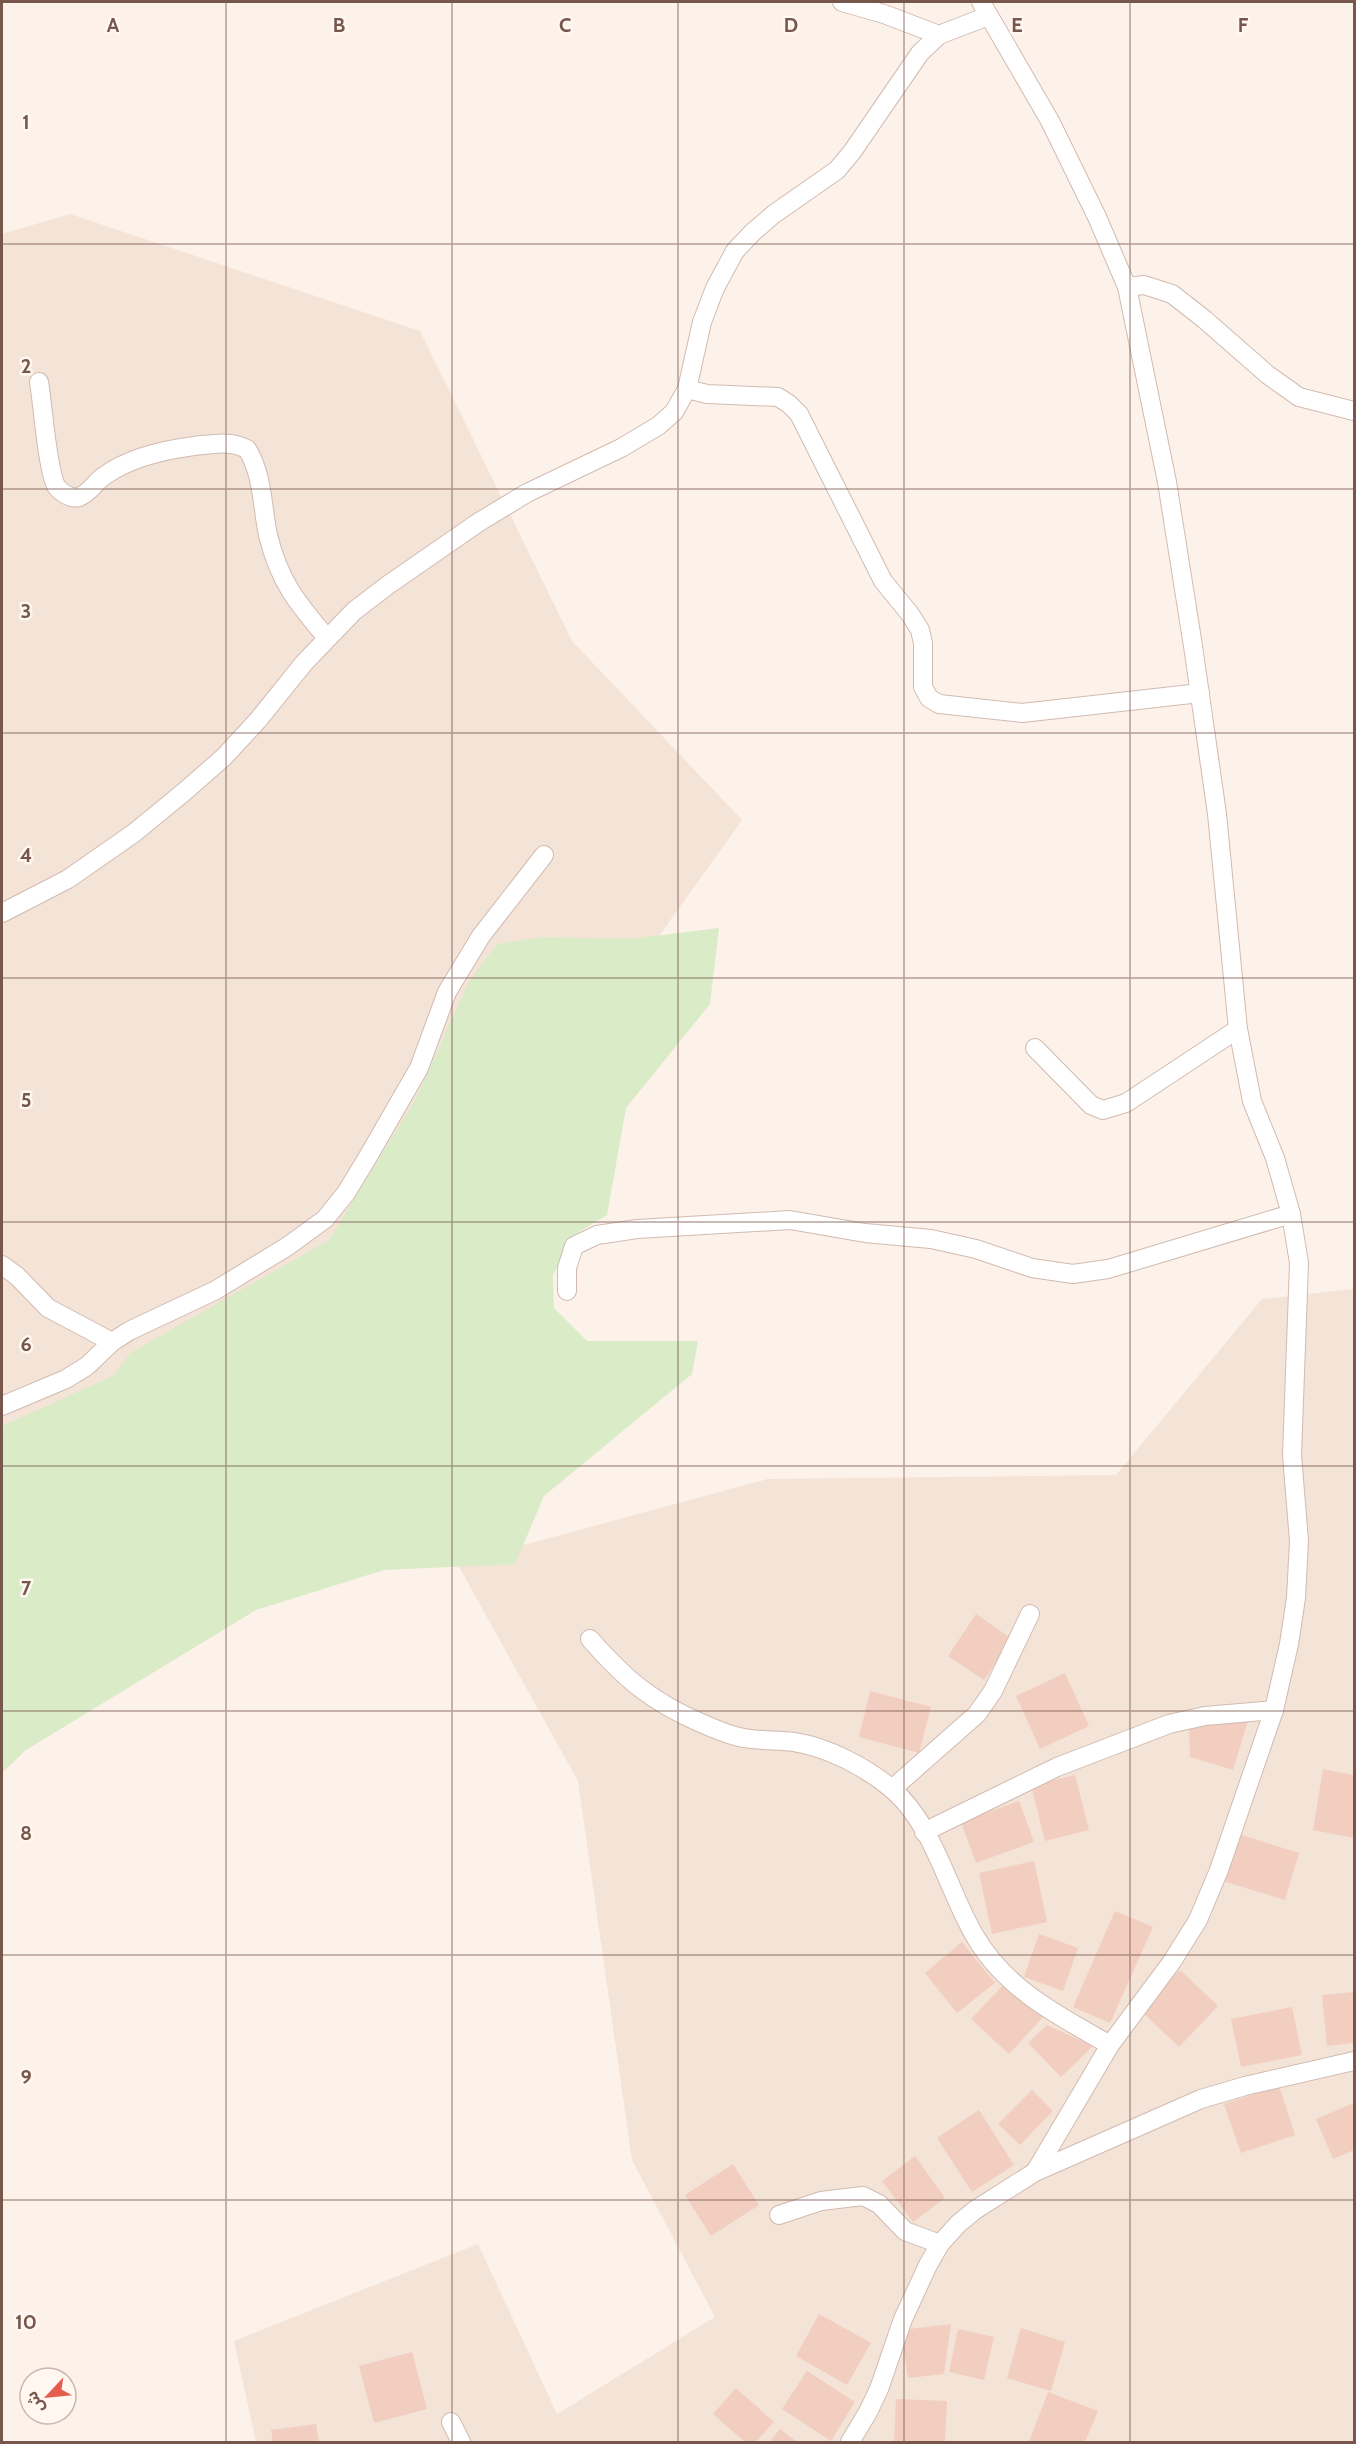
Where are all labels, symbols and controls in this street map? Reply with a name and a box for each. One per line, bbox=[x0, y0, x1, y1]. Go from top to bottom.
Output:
text: A bbox=[107, 13, 120, 37]
text: B bbox=[333, 13, 345, 37]
text: C bbox=[559, 13, 571, 37]
text: D bbox=[784, 13, 798, 37]
text: E bbox=[1011, 13, 1023, 37]
text: F bbox=[1238, 13, 1249, 37]
text: 1 bbox=[22, 110, 30, 134]
text: 2 bbox=[21, 354, 31, 378]
text: 3 bbox=[21, 599, 31, 623]
text: 4 bbox=[20, 843, 32, 867]
text: 5 bbox=[21, 1088, 31, 1112]
text: 6 bbox=[20, 1332, 32, 1356]
text: 7 bbox=[21, 1576, 32, 1600]
text: 8 bbox=[20, 1821, 32, 1845]
text: 9 bbox=[20, 2065, 32, 2089]
text: 10 bbox=[15, 2310, 37, 2334]
north arrow bbox=[18, 2366, 78, 2426]
text: ش bbox=[22, 2388, 48, 2416]

